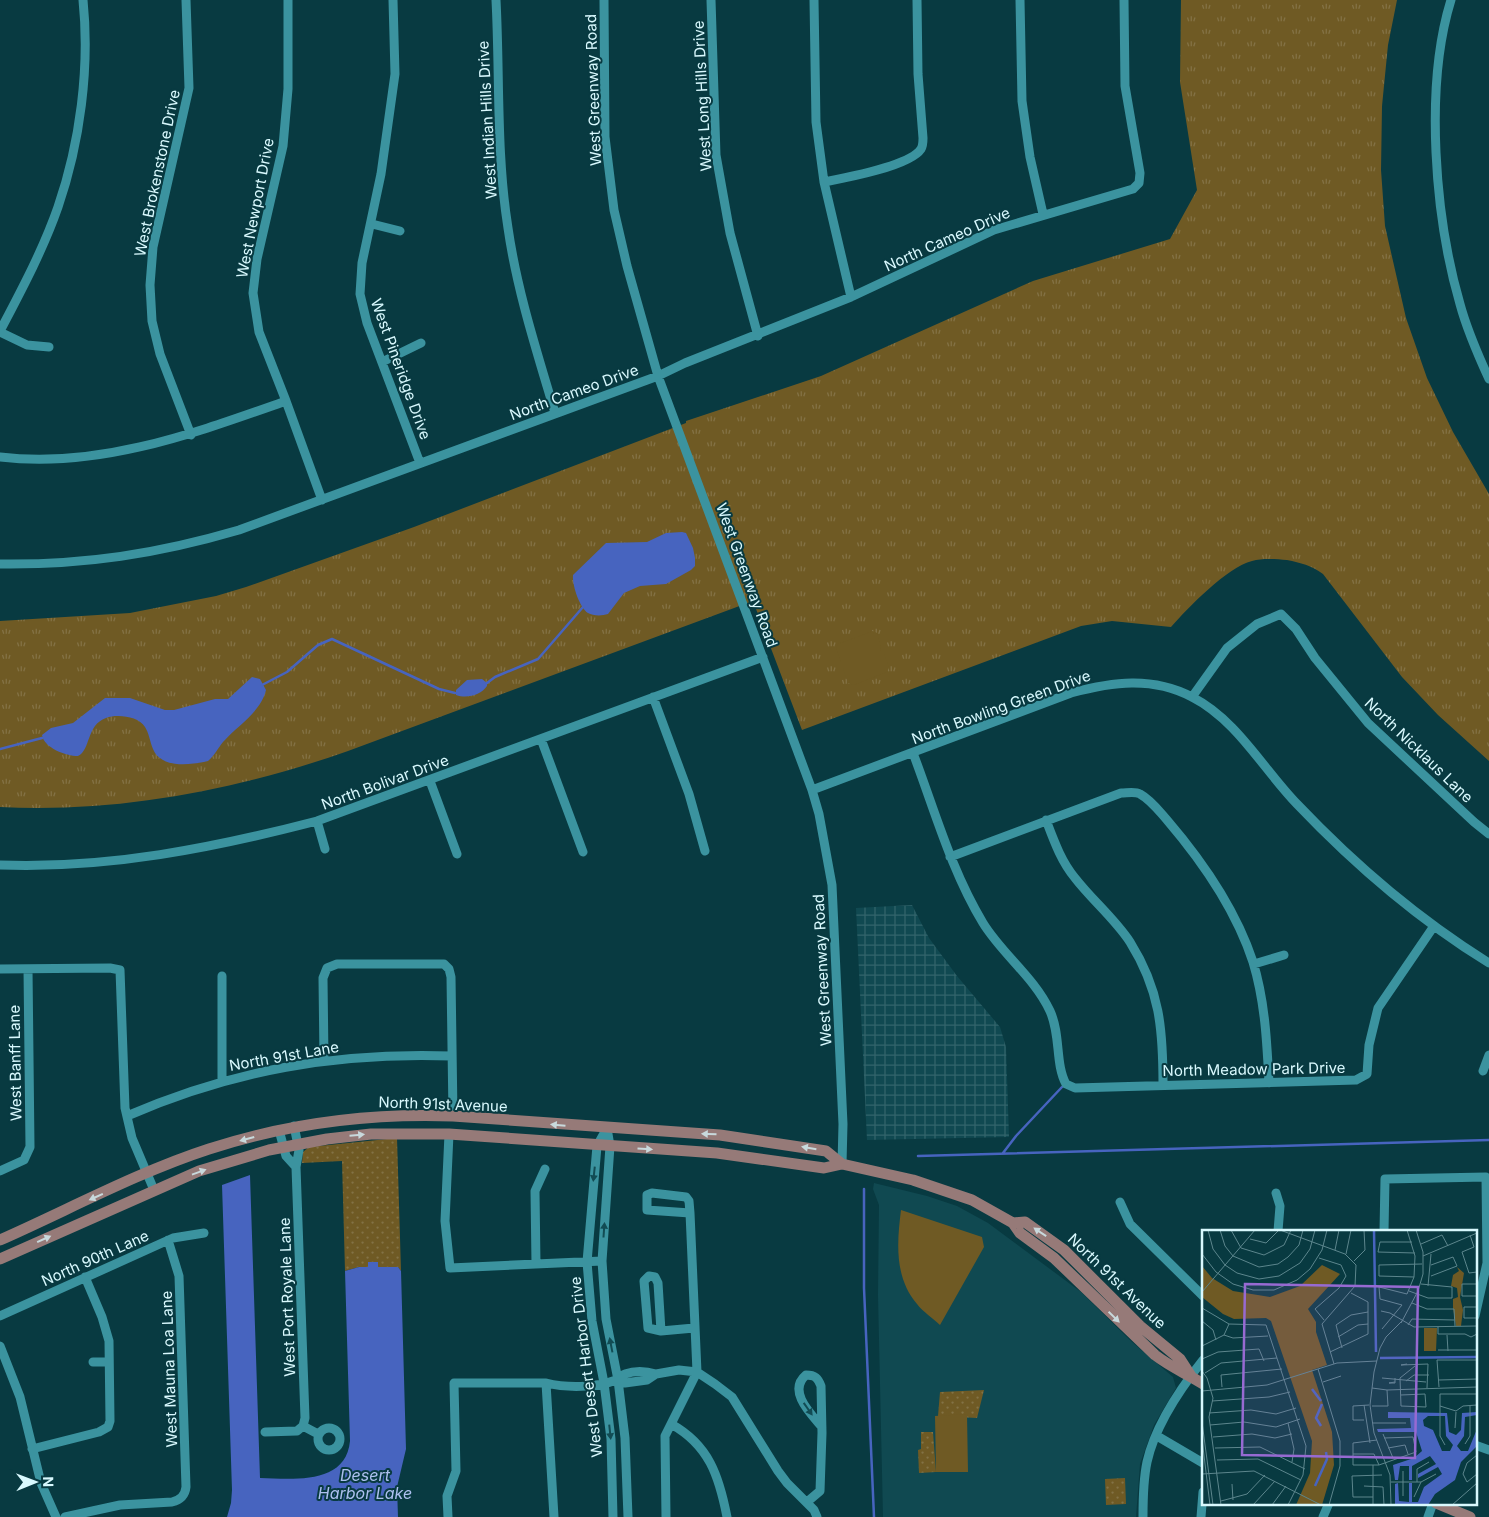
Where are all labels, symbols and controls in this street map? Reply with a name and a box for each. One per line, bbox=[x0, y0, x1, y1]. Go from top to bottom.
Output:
street label: West Greenway Road bbox=[581, 14, 605, 166]
street label: West Long Hills Drive bbox=[689, 20, 715, 172]
street label: West Indian Hills Drive bbox=[473, 40, 501, 200]
street label: West Brokenstone Drive bbox=[130, 88, 184, 258]
street label: West Newport Drive bbox=[232, 136, 278, 280]
street label: North Cameo Drive bbox=[881, 203, 1013, 275]
street label: West Pineridge Drive bbox=[367, 296, 435, 442]
street label: North Cameo Drive bbox=[507, 360, 641, 424]
street label: West Greenway Road bbox=[712, 500, 782, 650]
street label: North Bowling Green Drive bbox=[909, 666, 1093, 748]
street label: North Nicklaus Lane bbox=[1361, 693, 1477, 807]
street label: North Bolivar Drive bbox=[319, 750, 451, 814]
street label: West Greenway Road bbox=[809, 894, 835, 1046]
street label: West Banff Lane bbox=[4, 1005, 26, 1121]
street label: North 91st Lane bbox=[228, 1037, 340, 1075]
street label: North Meadow Park Drive bbox=[1162, 1058, 1346, 1080]
street label: North 91st Avenue bbox=[378, 1092, 508, 1116]
one-way arrow bbox=[550, 1120, 566, 1128]
one-way arrow bbox=[701, 1130, 717, 1138]
one-way arrow bbox=[349, 1131, 365, 1139]
one-way arrow bbox=[240, 1135, 255, 1143]
one-way arrow bbox=[800, 1144, 816, 1152]
one-way arrow bbox=[638, 1145, 654, 1153]
one-way arrow bbox=[192, 1167, 206, 1175]
one-way arrow bbox=[589, 1167, 597, 1183]
one-way arrow bbox=[89, 1193, 103, 1201]
street label: West Port Royale Lane bbox=[275, 1217, 299, 1377]
one-way arrow bbox=[600, 1221, 608, 1237]
street label: North 90th Lane bbox=[38, 1226, 152, 1290]
one-way arrow bbox=[1033, 1227, 1046, 1236]
street label: North 91st Avenue bbox=[1064, 1229, 1170, 1333]
inset map bbox=[1202, 1230, 1476, 1504]
one-way arrow bbox=[37, 1235, 51, 1243]
street label: West Desert Harbor Drive bbox=[565, 1276, 607, 1458]
street label: West Mauna Loa Lane bbox=[157, 1290, 181, 1448]
one-way arrow bbox=[1108, 1311, 1120, 1323]
one-way arrow bbox=[607, 1338, 615, 1353]
one-way arrow bbox=[803, 1402, 813, 1416]
one-way arrow bbox=[606, 1424, 614, 1440]
north arrow bbox=[10, 1457, 60, 1507]
water label: Desert Harbor Lake bbox=[318, 1465, 412, 1503]
text: N bbox=[40, 1476, 57, 1487]

